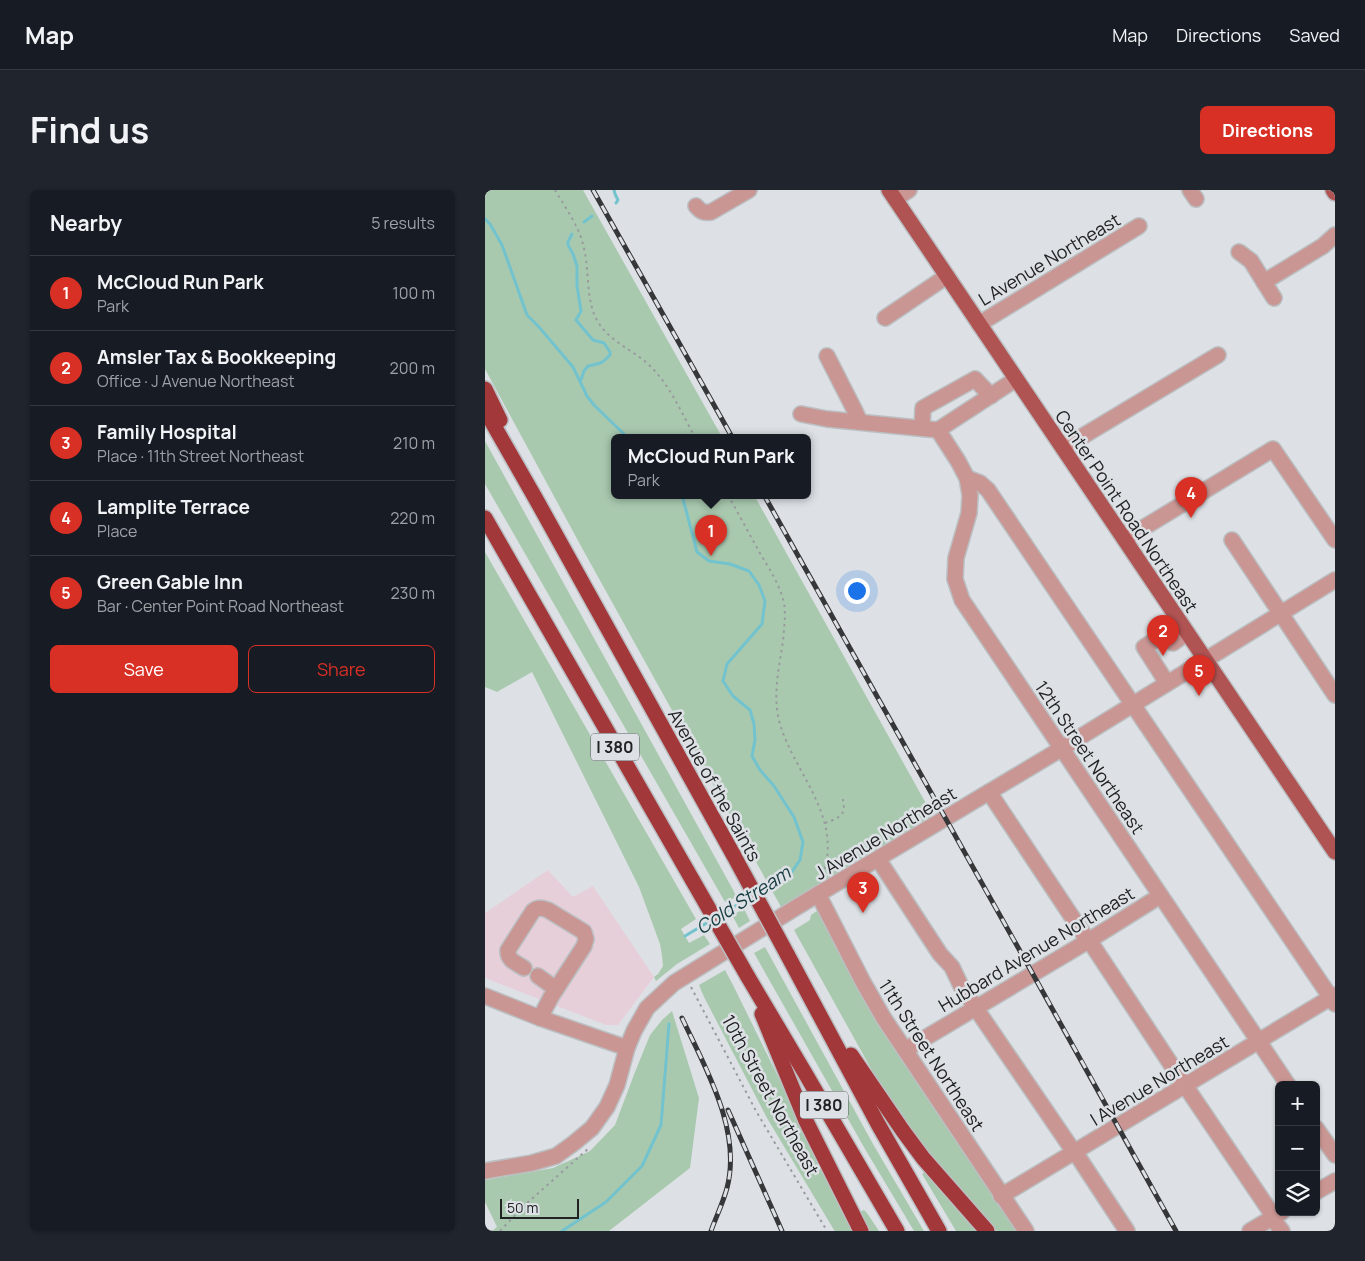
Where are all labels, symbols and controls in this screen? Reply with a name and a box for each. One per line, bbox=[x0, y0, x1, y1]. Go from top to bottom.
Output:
text: Map bbox=[25, 18, 74, 51]
text: Map bbox=[1112, 23, 1148, 47]
text: Directions bbox=[1176, 23, 1261, 47]
text: Saved bbox=[1289, 23, 1340, 47]
text: Find us bbox=[30, 106, 149, 154]
button: Directions bbox=[1200, 106, 1335, 154]
street label: L Avenue Northeast bbox=[974, 207, 1124, 311]
text: Nearby bbox=[50, 209, 122, 237]
text: 5 results bbox=[371, 212, 435, 234]
text: McCloud Run Park bbox=[97, 269, 263, 295]
text: 1 bbox=[62, 282, 70, 304]
text: 100 m bbox=[392, 282, 435, 304]
text: Park bbox=[97, 295, 129, 317]
text: Amsler Tax & Bookkeeping bbox=[97, 344, 336, 370]
text: 2 bbox=[61, 357, 71, 379]
text: 200 m bbox=[390, 357, 435, 379]
text: Office · J Avenue Northeast bbox=[97, 370, 295, 392]
street label: Center Point Road Northeast bbox=[1050, 405, 1204, 617]
text: Family Hospital bbox=[97, 419, 237, 445]
text: 3 bbox=[61, 432, 71, 454]
text: 210 m bbox=[393, 432, 435, 454]
popup bbox=[611, 434, 811, 499]
text: McCloud Run Park bbox=[628, 443, 794, 469]
text: Place · 11th Street Northeast bbox=[97, 445, 304, 467]
text: Park bbox=[628, 469, 660, 491]
pin: 4 bbox=[1175, 477, 1207, 518]
text: Lamplite Terrace bbox=[97, 494, 250, 520]
text: 4 bbox=[61, 507, 71, 529]
text: 220 m bbox=[390, 507, 435, 529]
pin: 1 bbox=[695, 515, 727, 556]
text: Place bbox=[97, 520, 137, 542]
text: Green Gable Inn bbox=[97, 569, 243, 595]
your location bbox=[844, 578, 870, 604]
text: 5 bbox=[61, 582, 71, 604]
text: 230 m bbox=[391, 582, 435, 604]
text: Bar · Center Point Road Northeast bbox=[97, 595, 344, 617]
pin: 2 bbox=[1147, 615, 1179, 656]
button: Save bbox=[50, 645, 238, 693]
button: Share bbox=[248, 645, 435, 693]
pin: 5 bbox=[1183, 655, 1215, 696]
street label: 12th Street Northeast bbox=[1030, 676, 1150, 838]
street label: Avenue of the Saints bbox=[663, 705, 767, 865]
road number: I 380 bbox=[591, 734, 639, 760]
street label: J Avenue Northeast bbox=[810, 781, 960, 885]
water label: Cold Stream bbox=[691, 859, 797, 940]
pin: 3 bbox=[847, 872, 879, 913]
street label: Hubbard Avenue Northeast bbox=[934, 881, 1138, 1017]
street label: 11th Street Northeast bbox=[874, 975, 990, 1135]
street label: 10th Street Northeast bbox=[717, 1010, 825, 1180]
street label: I Avenue Northeast bbox=[1085, 1029, 1233, 1131]
map controls bbox=[1275, 1081, 1320, 1216]
button: + bbox=[1275, 1081, 1320, 1126]
road number: I 380 bbox=[800, 1092, 848, 1118]
button: − bbox=[1275, 1126, 1320, 1171]
button: layers bbox=[1275, 1171, 1320, 1216]
scale bar bbox=[500, 1196, 579, 1219]
text: 50 m bbox=[507, 1198, 538, 1217]

